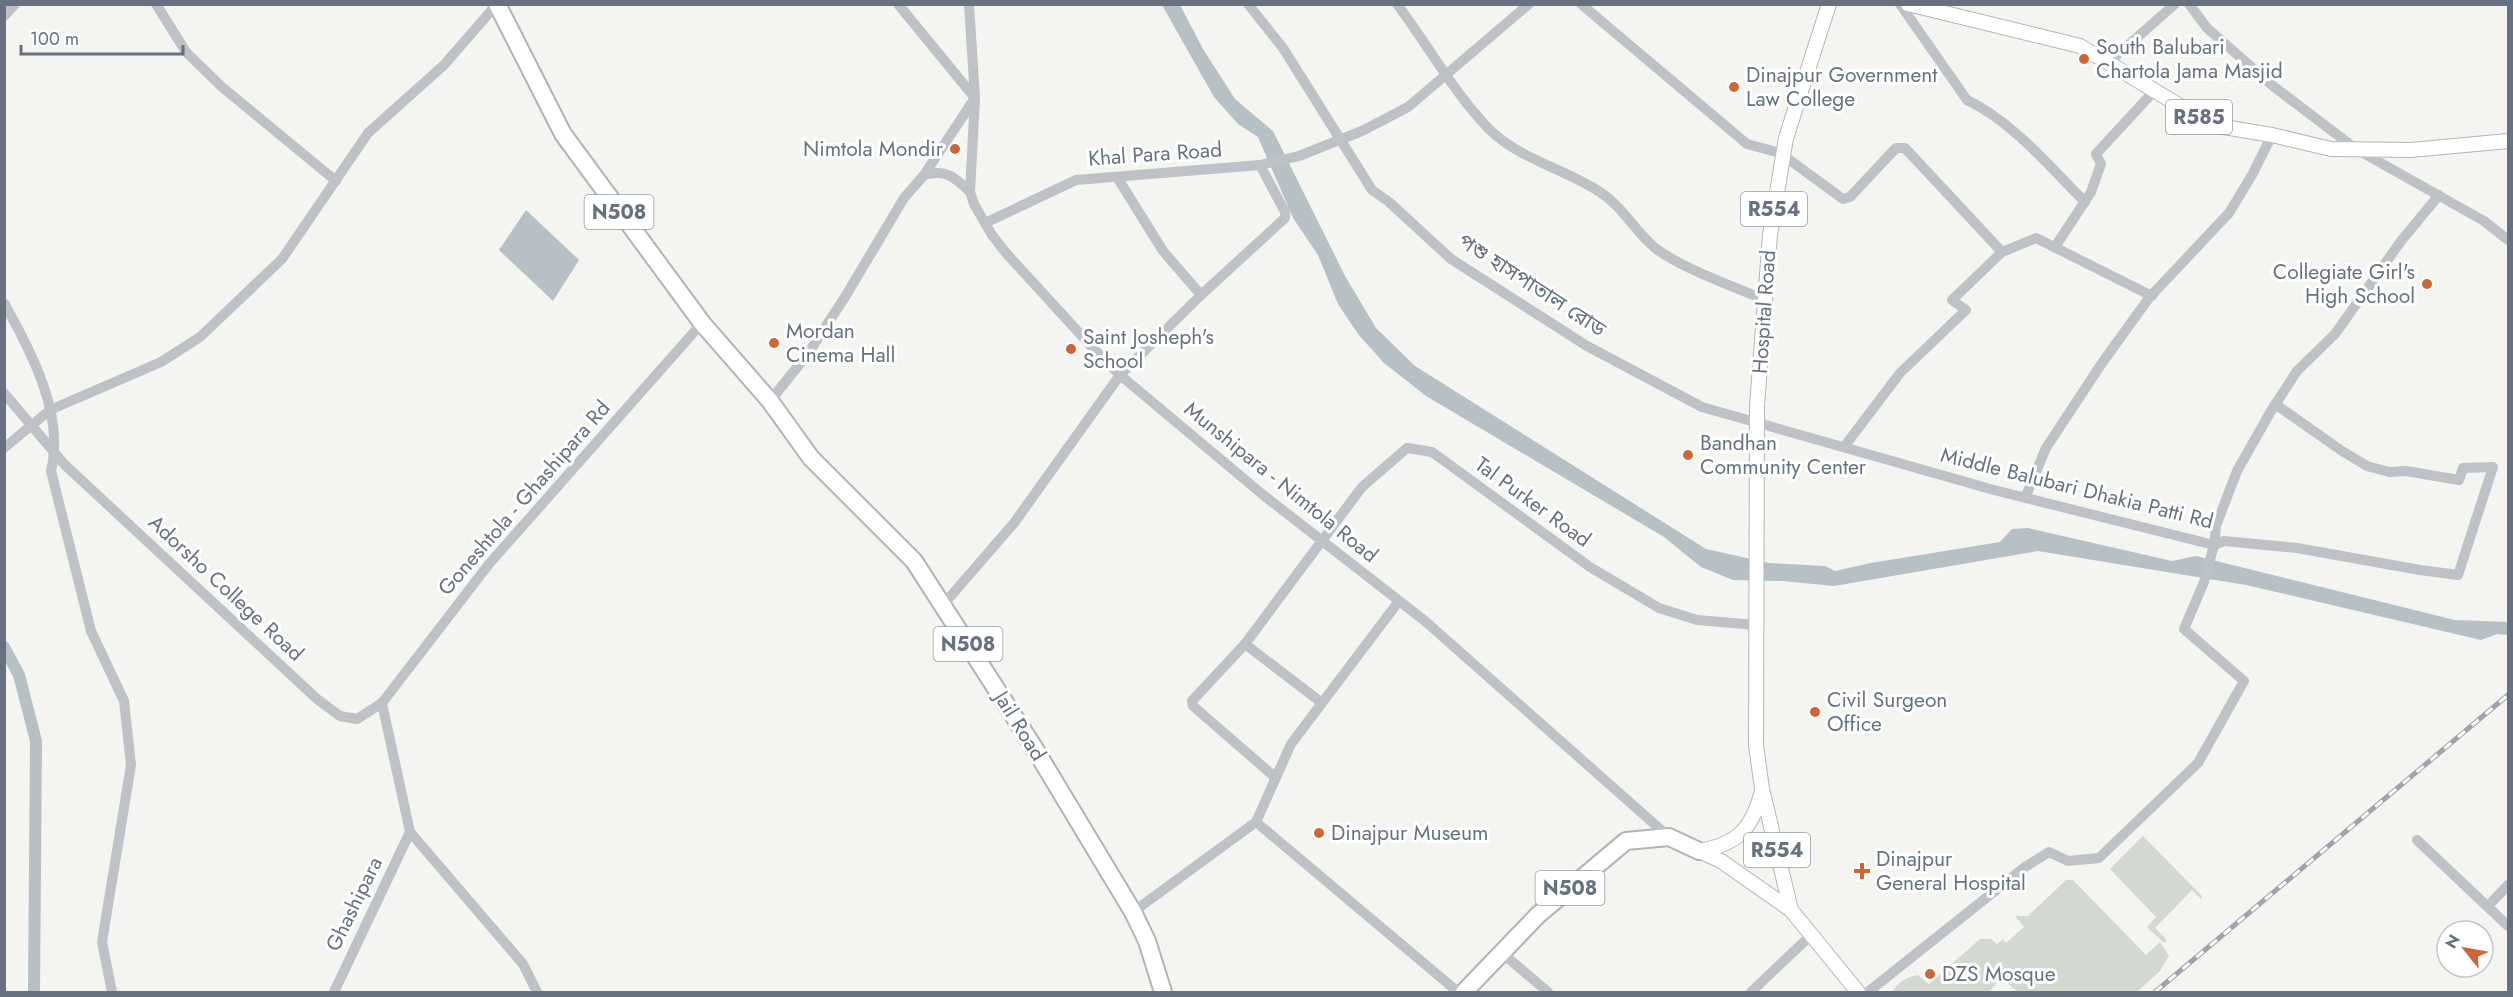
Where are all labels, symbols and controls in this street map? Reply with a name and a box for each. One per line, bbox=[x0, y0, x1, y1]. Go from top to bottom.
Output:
scale bar bbox=[21, 18, 183, 56]
text: 100 m bbox=[30, 26, 79, 52]
place label: South Balubari Chartola Jama Masjid bbox=[2096, 32, 2283, 86]
marker: South Balubari Chartola Jama Masjid bbox=[2077, 52, 2091, 66]
place label: Dinajpur Government Law College bbox=[1746, 60, 1937, 114]
marker: Dinajpur Government Law College bbox=[1727, 80, 1741, 94]
road number: R585 bbox=[2166, 100, 2232, 134]
place label: Nimtola Mondir bbox=[803, 134, 944, 164]
street label: Khal Para Road bbox=[1087, 134, 1223, 174]
marker: Nimtola Mondir bbox=[948, 142, 962, 156]
road number: R554 bbox=[1741, 192, 1807, 226]
road number: N508 bbox=[584, 195, 654, 229]
street label: পশু হাসপাতাল রোড bbox=[1452, 226, 1613, 345]
street label: Hospital Road bbox=[1745, 249, 1783, 375]
place label: Collegiate Girl's High School bbox=[2273, 257, 2415, 311]
marker: Collegiate Girl's High School bbox=[2420, 277, 2434, 291]
place label: Mordan Cinema Hall bbox=[786, 316, 895, 370]
place label: Saint Josheph's School bbox=[1083, 322, 1214, 376]
marker: Mordan Cinema Hall bbox=[767, 336, 781, 350]
marker: Saint Josheph's School bbox=[1064, 342, 1078, 356]
street label: Goneshtola - Ghashipara Rd bbox=[431, 394, 617, 602]
street label: Munshipara - Nimtola Road bbox=[1178, 394, 1384, 570]
place label: Bandhan Community Center bbox=[1700, 428, 1867, 482]
street label: Middle Balubari Dhakia Patti Rd bbox=[1937, 440, 2217, 536]
marker: Bandhan Community Center bbox=[1681, 448, 1695, 462]
street label: Tal Purker Road bbox=[1469, 450, 1597, 554]
street label: Adorsho College Road bbox=[142, 508, 310, 668]
road number: N508 bbox=[934, 627, 1002, 661]
street label: Jail Road bbox=[985, 683, 1053, 767]
place label: Civil Surgeon Office bbox=[1827, 685, 1947, 739]
marker: Civil Surgeon Office bbox=[1808, 705, 1822, 719]
place label: Dinajpur Museum bbox=[1331, 818, 1488, 848]
marker: Dinajpur Museum bbox=[1312, 826, 1326, 840]
road number: R554 bbox=[1744, 833, 1810, 867]
place label: Dinajpur General Hospital bbox=[1876, 844, 2026, 898]
street label: Ghashipara bbox=[318, 852, 390, 956]
marker: Dinajpur General Hospital bbox=[1853, 862, 1871, 880]
road number: N508 bbox=[1536, 871, 1604, 905]
north arrow bbox=[2435, 919, 2495, 979]
text: N bbox=[2439, 930, 2466, 953]
place label: DZS Mosque bbox=[1942, 959, 2056, 989]
marker: DZS Mosque bbox=[1923, 967, 1937, 981]

